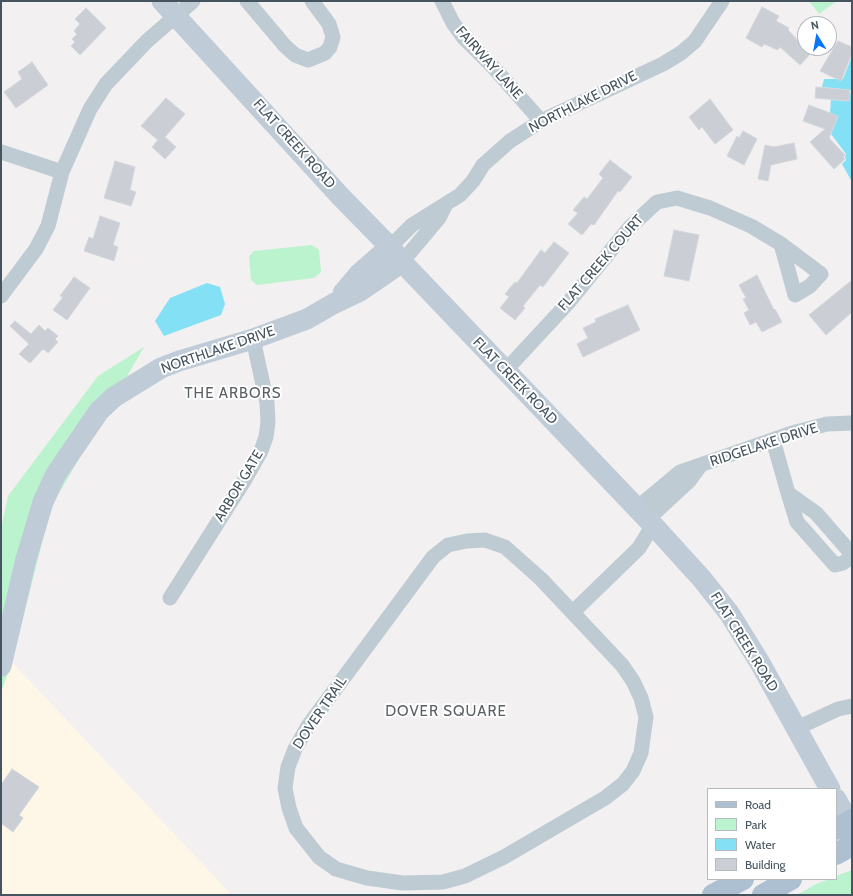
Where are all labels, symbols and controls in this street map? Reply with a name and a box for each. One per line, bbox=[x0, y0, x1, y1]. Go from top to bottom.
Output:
north arrow bbox=[797, 16, 837, 56]
text: N bbox=[810, 18, 820, 33]
street label: FAIRWAY LANE bbox=[452, 23, 526, 103]
street label: NORTHLAKE DRIVE bbox=[526, 67, 640, 137]
street label: FLAT CREEK ROAD bbox=[250, 96, 338, 192]
street label: FLAT CREEK COURT bbox=[555, 212, 647, 314]
street label: NORTHLAKE DRIVE bbox=[159, 323, 277, 377]
street label: FLAT CREEK ROAD bbox=[469, 334, 561, 428]
district label: THE ARBORS bbox=[185, 385, 281, 403]
street label: RIDGELAKE DRIVE bbox=[708, 420, 820, 470]
street label: ARBOR GATE bbox=[211, 447, 267, 525]
street label: FLAT CREEK ROAD bbox=[707, 589, 781, 695]
street label: DOVER TRAIL bbox=[290, 674, 350, 752]
district label: DOVER SQUARE bbox=[385, 703, 507, 721]
legend bbox=[707, 788, 837, 880]
text: Road bbox=[745, 797, 771, 812]
text: Park bbox=[745, 817, 767, 832]
text: Water bbox=[745, 837, 775, 852]
text: Building bbox=[745, 857, 786, 872]

